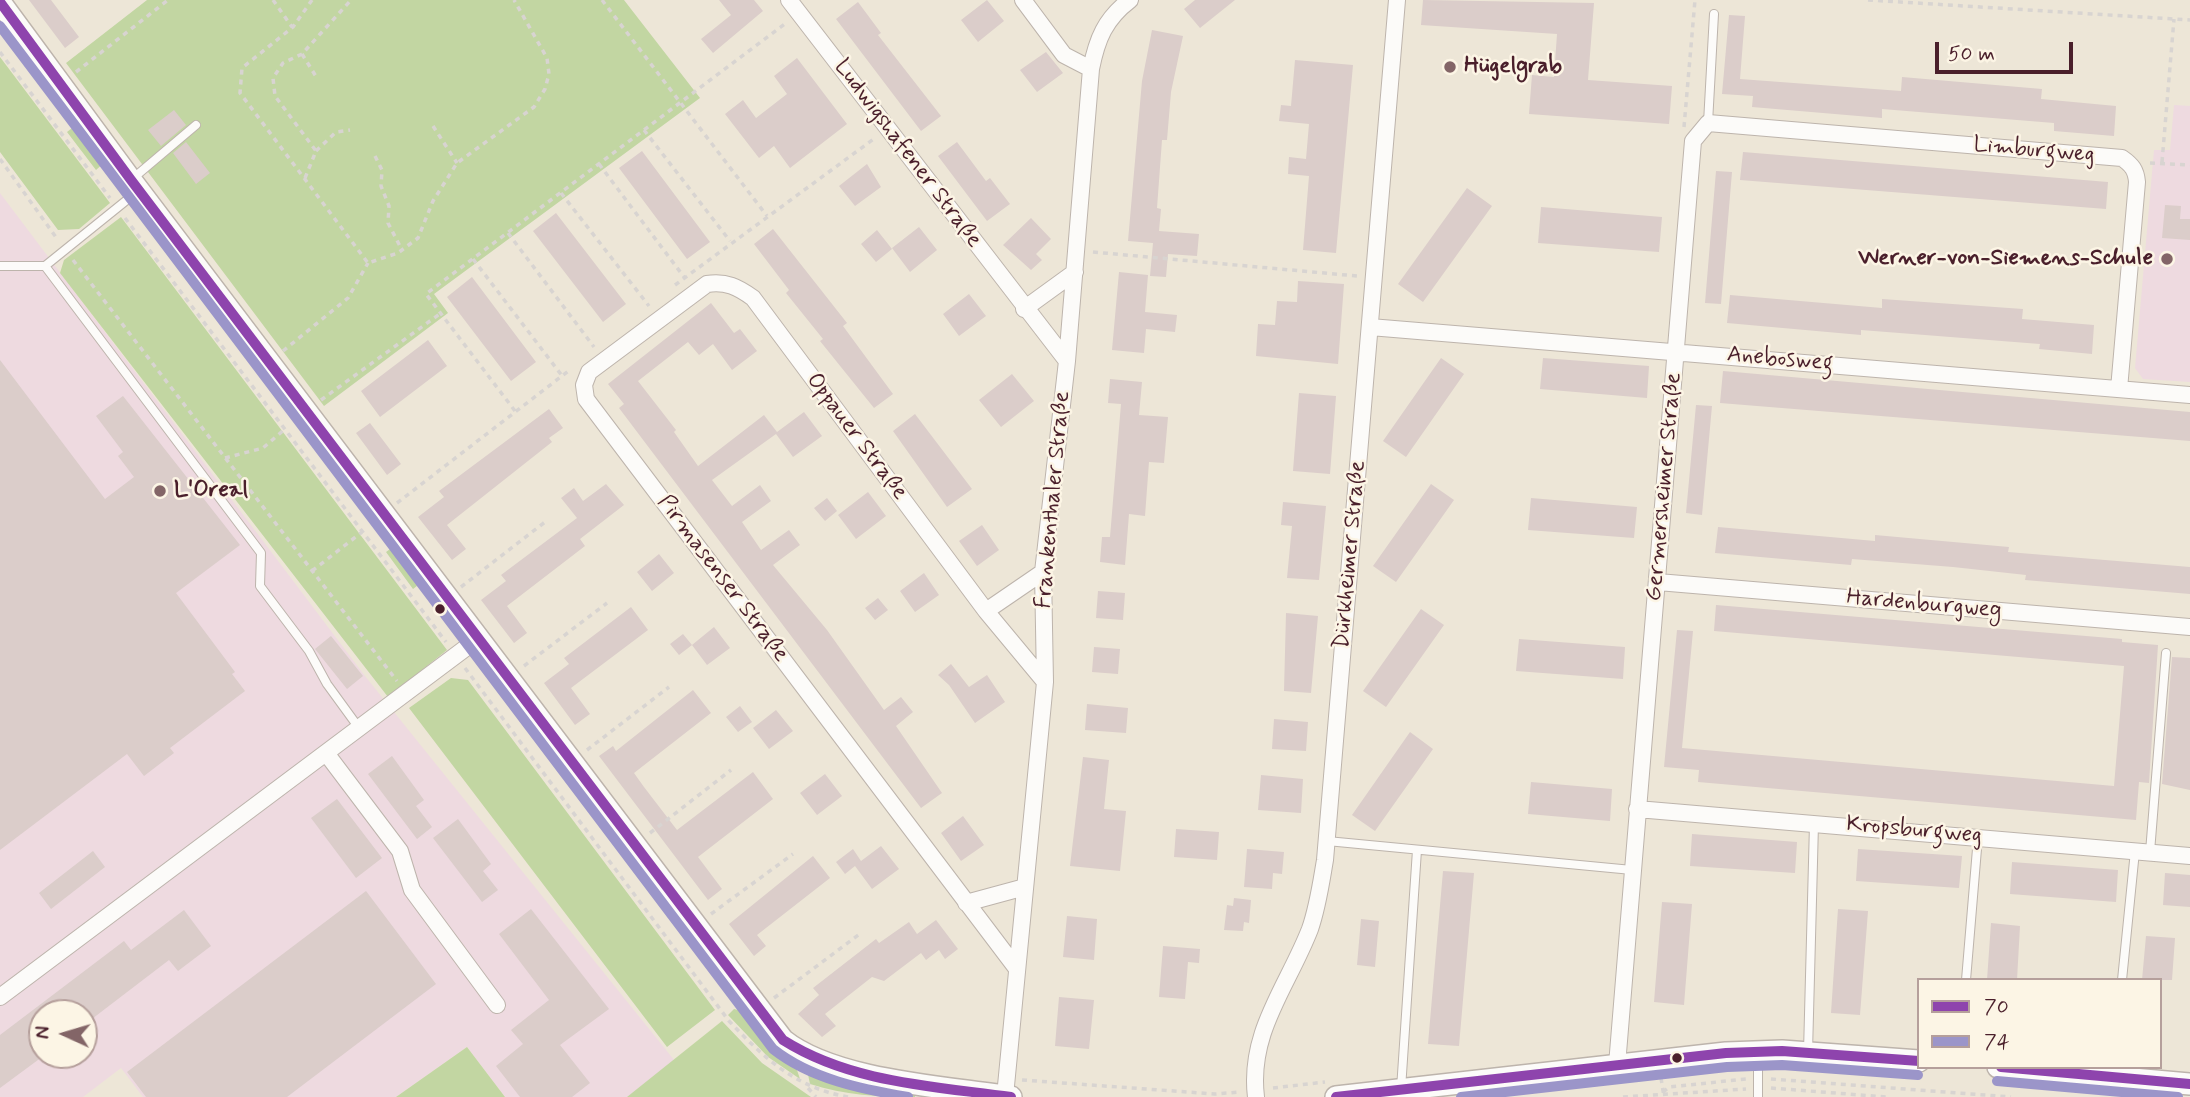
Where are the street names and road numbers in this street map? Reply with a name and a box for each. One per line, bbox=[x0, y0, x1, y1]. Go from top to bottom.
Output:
street label: Ludwigshafener Straße bbox=[827, 54, 987, 254]
street label: Limburgweg bbox=[1972, 132, 2096, 170]
street label: Anebosweg bbox=[1726, 342, 1834, 378]
street label: Oppauer Straße bbox=[799, 368, 913, 506]
street label: Germersheimer Straße bbox=[1641, 372, 1689, 602]
street label: Frankenthaler Straße bbox=[1031, 390, 1077, 610]
street label: Dürkheimer Straße bbox=[1329, 460, 1373, 650]
street label: Pirmasenser Straße bbox=[650, 490, 794, 668]
street label: Hardenburgweg bbox=[1845, 584, 2003, 626]
street label: Kropsburgweg bbox=[1845, 811, 1983, 851]

